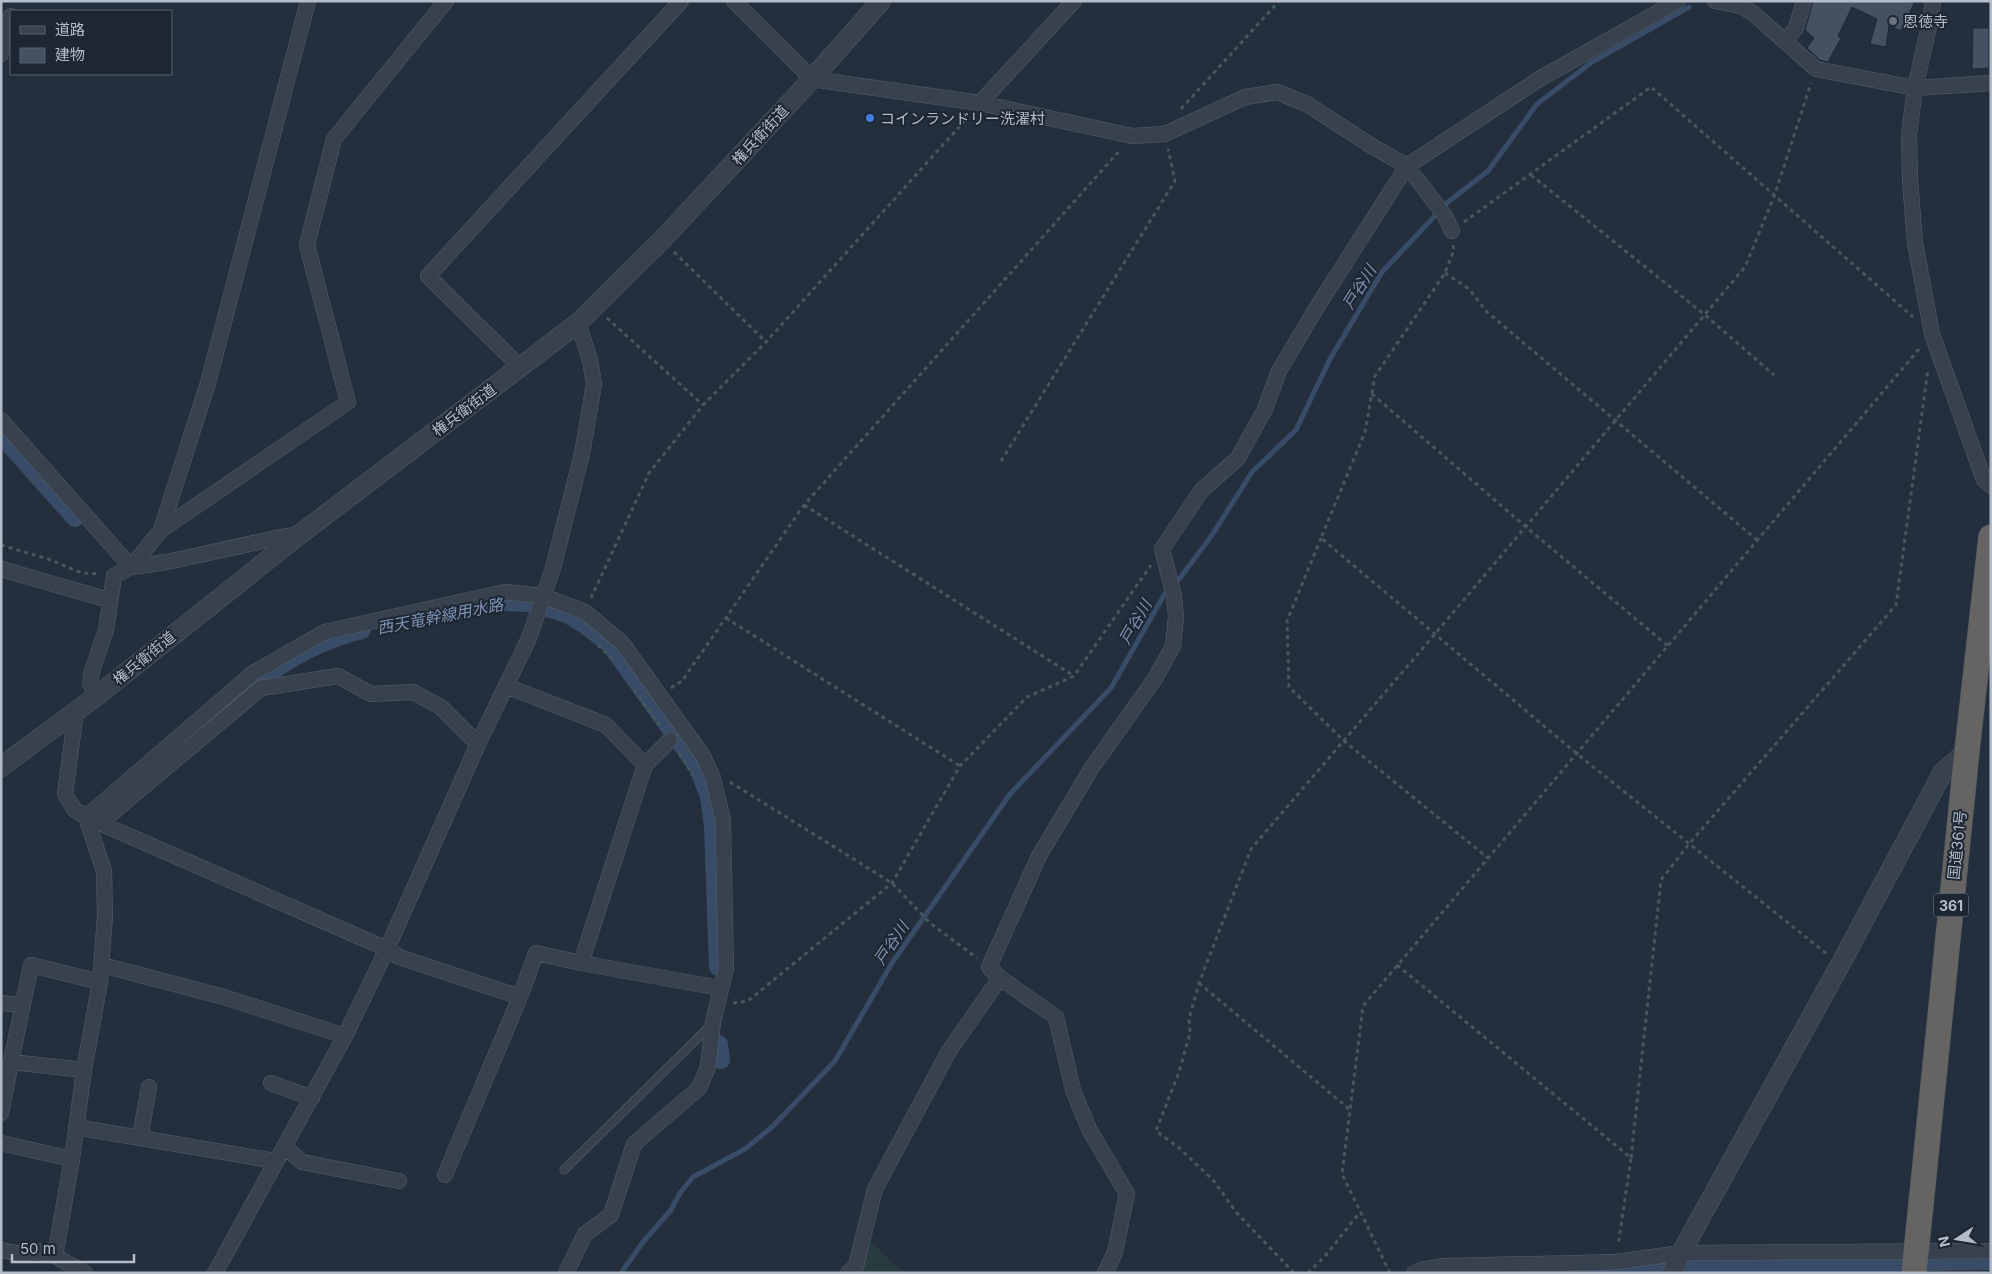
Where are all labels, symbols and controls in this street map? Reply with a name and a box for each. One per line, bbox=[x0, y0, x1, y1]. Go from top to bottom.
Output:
legend bbox=[10, 10, 172, 75]
place label: 恩徳寺 bbox=[1903, 12, 1948, 31]
marker: 恩徳寺 bbox=[1887, 15, 1899, 27]
text: 道路 bbox=[55, 20, 85, 39]
text: 建物 bbox=[55, 45, 85, 64]
street label: 権兵衛街道 bbox=[727, 101, 793, 169]
place label: コインランドリー洗濯村 bbox=[880, 109, 1045, 128]
marker: コインランドリー洗濯村 bbox=[864, 112, 876, 124]
water label: 戸谷川 bbox=[1338, 260, 1381, 313]
street label: 権兵衛街道 bbox=[428, 380, 500, 440]
water label: 西天竜幹線用水路 bbox=[375, 594, 507, 638]
water label: 戸谷川 bbox=[1114, 594, 1157, 648]
street label: 権兵衛街道 bbox=[109, 627, 179, 689]
street label: 国道361号 bbox=[1944, 809, 1970, 881]
road number: 361 bbox=[1934, 894, 1968, 916]
water label: 戸谷川 bbox=[869, 916, 914, 968]
north arrow bbox=[1932, 1214, 1982, 1264]
scale bar bbox=[12, 1232, 135, 1264]
text: N bbox=[1934, 1235, 1953, 1249]
text: 50 m bbox=[20, 1239, 56, 1258]

